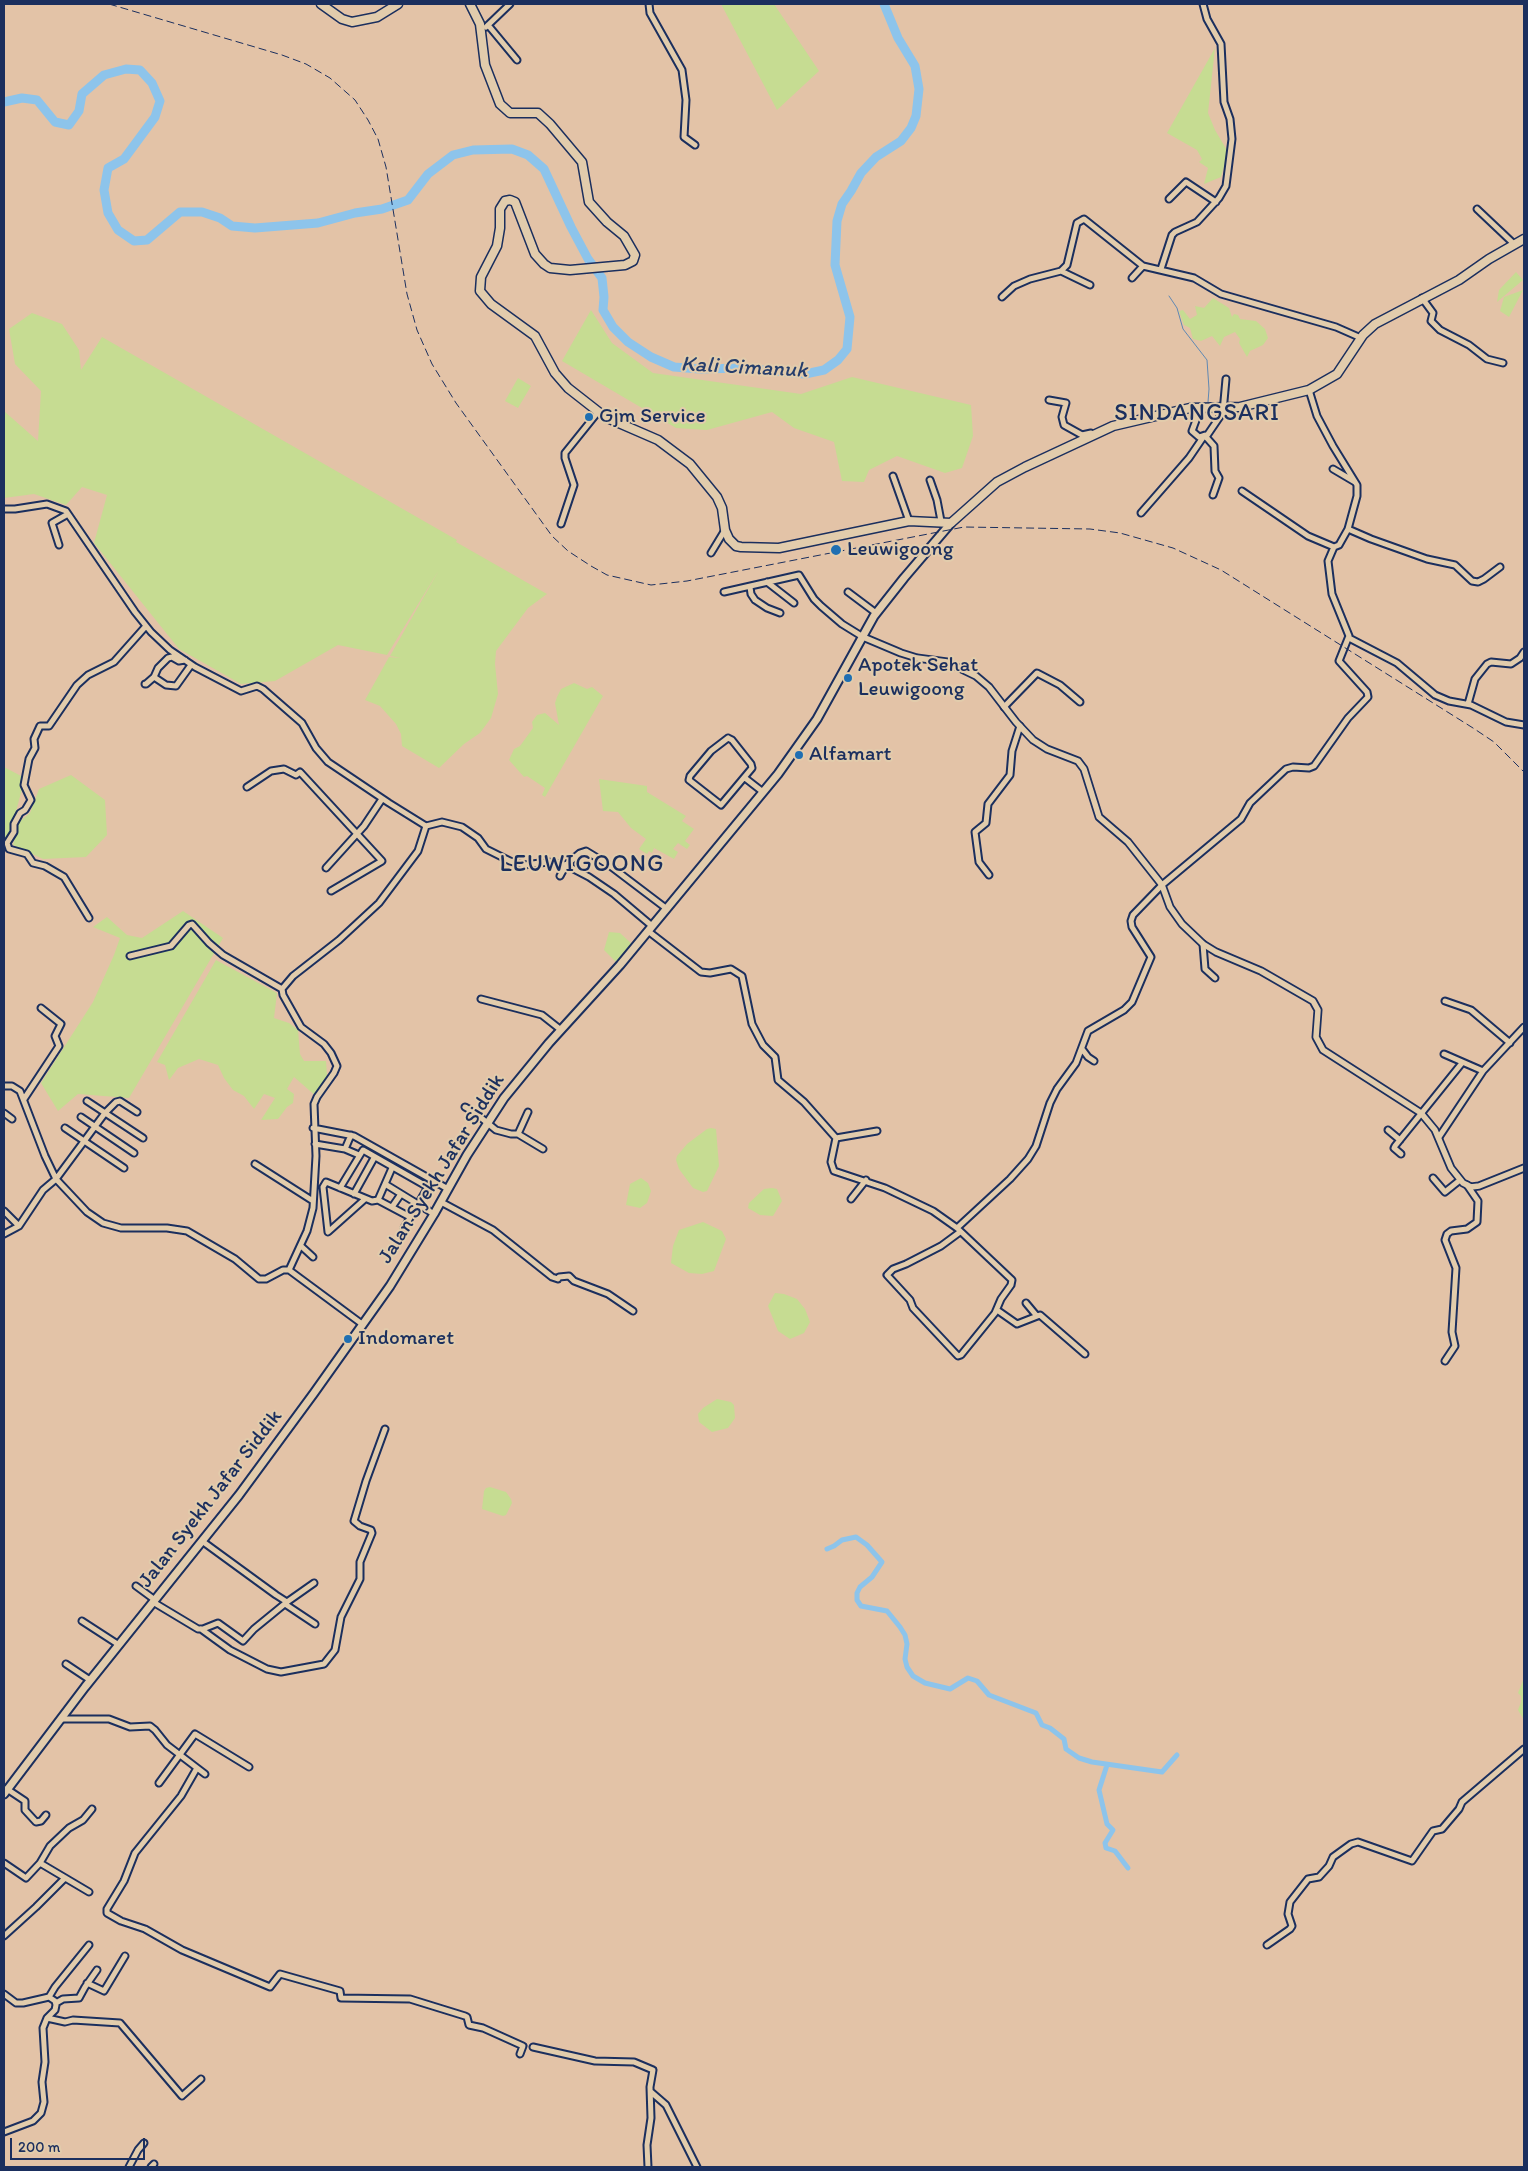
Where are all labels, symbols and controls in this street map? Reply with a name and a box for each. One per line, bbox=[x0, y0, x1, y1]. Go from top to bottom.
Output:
water label: Kali Cimanuk bbox=[680, 352, 808, 384]
district label: SINDANGSARI bbox=[1113, 400, 1281, 428]
place label: Gjm Service bbox=[599, 404, 706, 430]
marker: Gjm Service bbox=[583, 411, 595, 423]
place label: Leuwigoong bbox=[847, 537, 953, 563]
marker: Leuwigoong bbox=[829, 543, 843, 557]
place label: Apotek Sehat Leuwigoong bbox=[858, 653, 978, 703]
marker: Apotek Sehat Leuwigoong bbox=[842, 672, 854, 684]
place label: Alfamart bbox=[809, 742, 891, 768]
marker: Alfamart bbox=[793, 749, 805, 761]
district label: LEUWIGOONG bbox=[498, 851, 666, 879]
street label: Jalan Syekh Jafar Siddik bbox=[373, 1070, 511, 1268]
place label: Indomaret bbox=[358, 1326, 454, 1352]
marker: Indomaret bbox=[342, 1333, 354, 1345]
street label: Jalan Syekh Jafar Siddik bbox=[134, 1405, 288, 1593]
scale bar bbox=[12, 2128, 148, 2160]
text: 200 m bbox=[18, 2138, 60, 2156]

